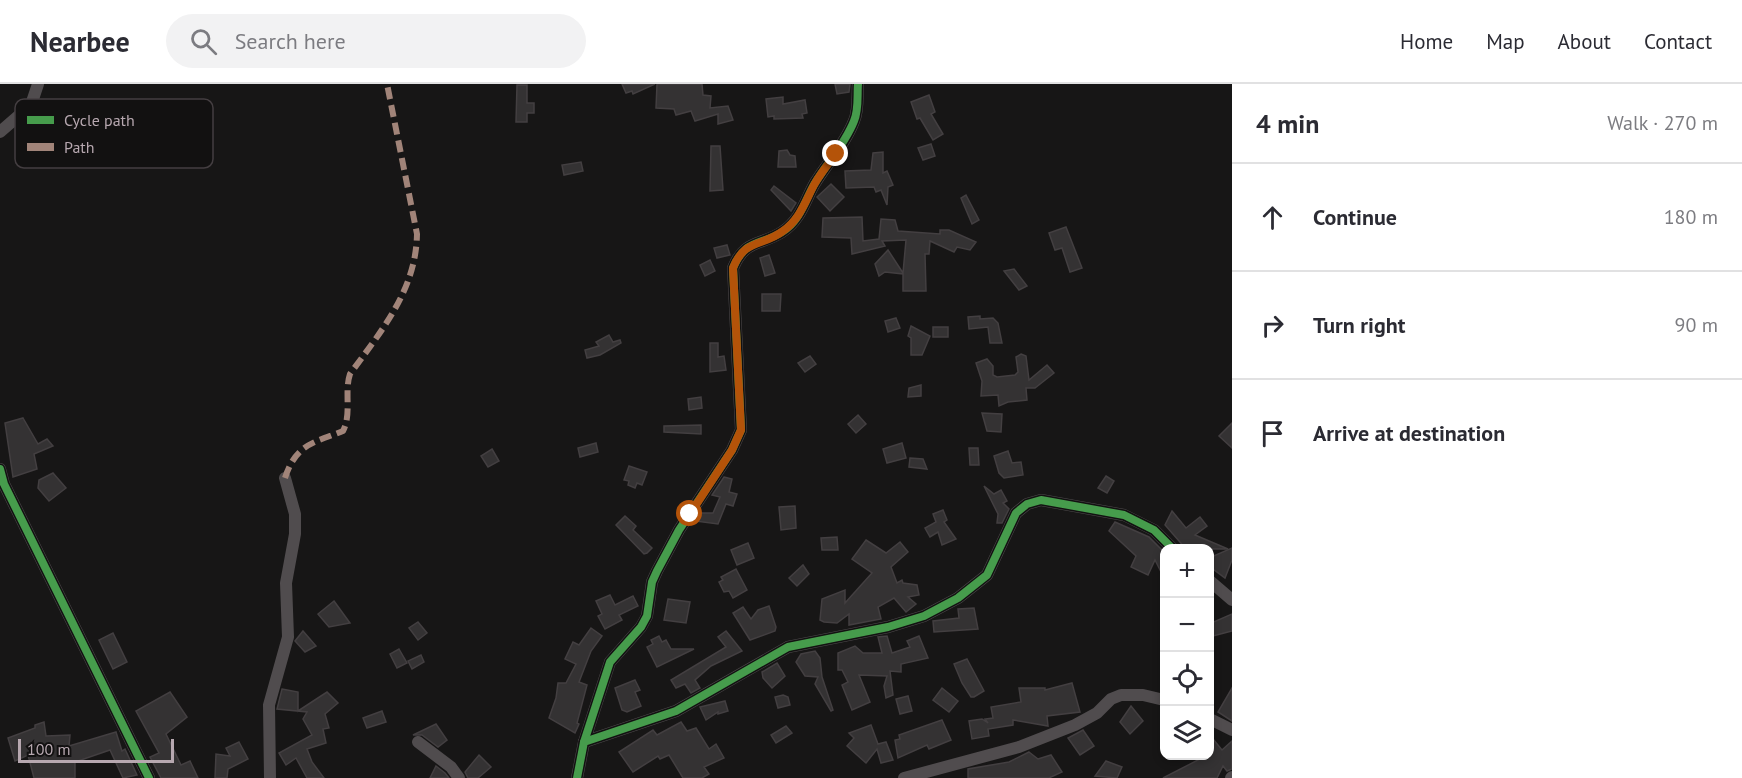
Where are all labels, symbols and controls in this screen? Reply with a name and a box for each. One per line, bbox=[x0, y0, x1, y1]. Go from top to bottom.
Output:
search box bbox=[166, 14, 586, 68]
text: Nearbee bbox=[30, 23, 130, 60]
icon: search bbox=[187, 25, 220, 58]
text: Search here bbox=[235, 27, 346, 55]
text: Home bbox=[1400, 28, 1453, 55]
text: Map bbox=[1486, 28, 1525, 55]
text: About bbox=[1558, 28, 1611, 55]
text: Contact bbox=[1644, 28, 1712, 55]
legend bbox=[15, 99, 213, 168]
text: 4 min bbox=[1256, 107, 1319, 140]
text: Cycle path bbox=[64, 110, 135, 130]
text: Walk · 270 m bbox=[1607, 110, 1718, 136]
text: Path bbox=[64, 137, 95, 157]
route end bbox=[822, 140, 848, 166]
icon: ahead bbox=[1256, 201, 1289, 234]
text: Continue bbox=[1313, 203, 1397, 231]
text: 180 m bbox=[1664, 204, 1718, 230]
icon: right bbox=[1256, 309, 1289, 342]
text: Turn right bbox=[1313, 311, 1405, 339]
text: 90 m bbox=[1675, 312, 1718, 338]
icon: arrive bbox=[1256, 417, 1289, 450]
text: Arrive at destination bbox=[1313, 419, 1505, 447]
route start bbox=[676, 500, 702, 526]
map controls bbox=[1160, 544, 1214, 760]
button: + bbox=[1160, 544, 1214, 598]
button: − bbox=[1160, 598, 1214, 652]
button: locate bbox=[1160, 652, 1214, 706]
button: layers bbox=[1160, 706, 1214, 760]
scale bar bbox=[18, 736, 174, 764]
text: 100 m bbox=[27, 739, 70, 759]

